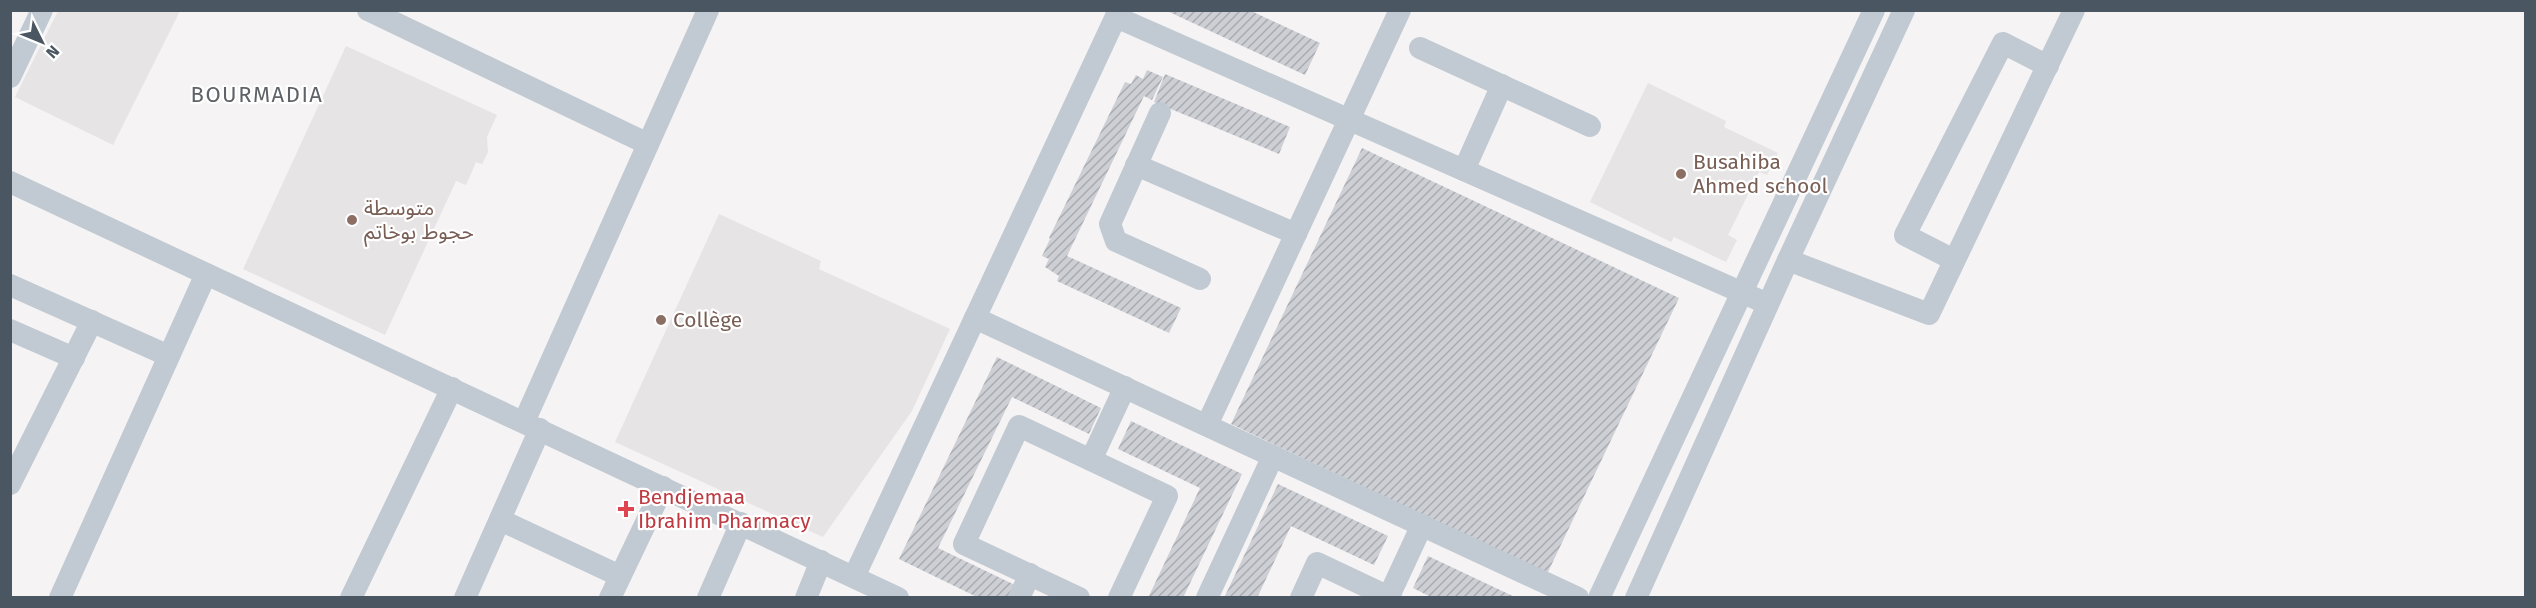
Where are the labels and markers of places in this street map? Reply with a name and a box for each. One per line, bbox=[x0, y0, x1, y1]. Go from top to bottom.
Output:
place label: Busahiba Ahmed school bbox=[1693, 149, 1828, 199]
marker: Busahiba Ahmed school bbox=[1674, 167, 1688, 181]
place label: متوسطة حجوط بوخاتم bbox=[364, 195, 474, 247]
marker: متوسطة حجوط بوخاتم bbox=[345, 213, 359, 227]
place label: Collège bbox=[673, 307, 742, 333]
marker: Collège bbox=[654, 313, 668, 327]
place label: Bendjemaa Ibrahim Pharmacy bbox=[638, 484, 811, 534]
marker: Bendjemaa Ibrahim Pharmacy bbox=[619, 502, 633, 516]

